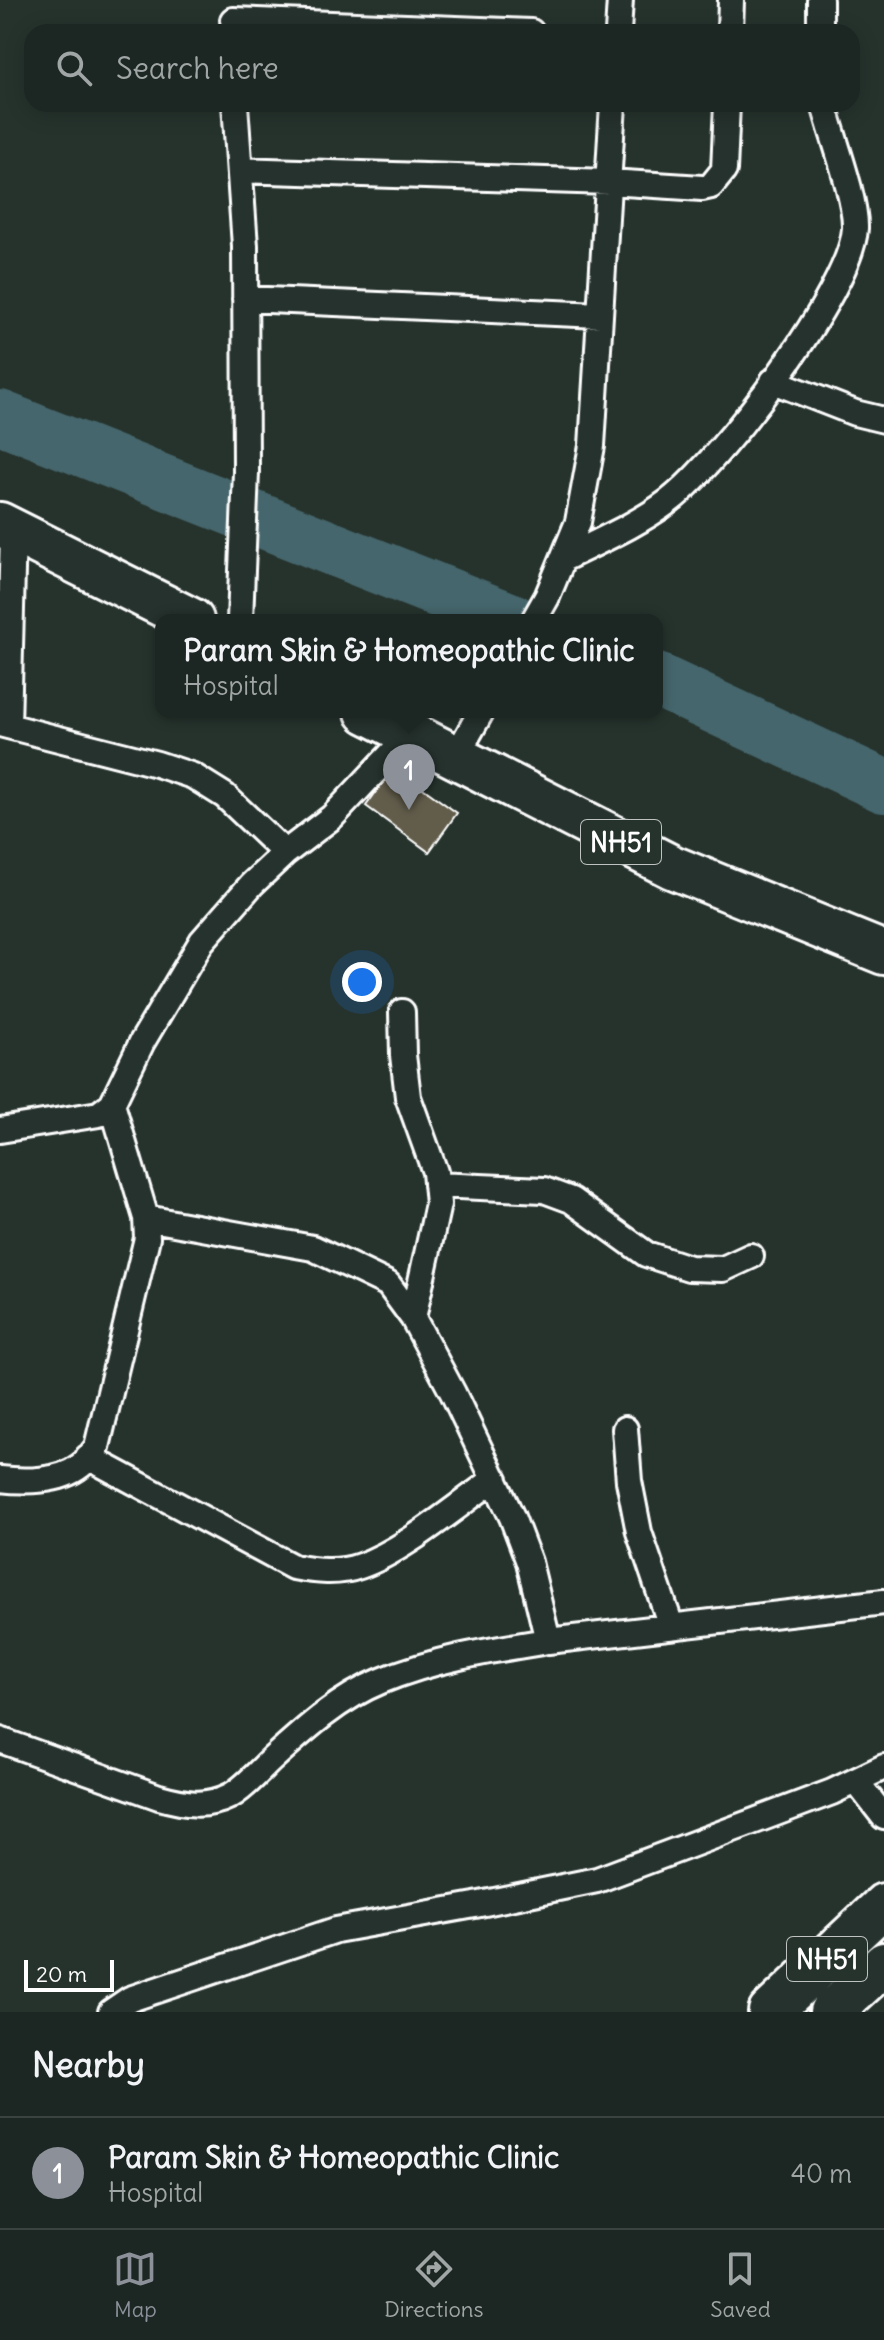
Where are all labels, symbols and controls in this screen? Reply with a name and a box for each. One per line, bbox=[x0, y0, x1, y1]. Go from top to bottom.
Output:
search box bbox=[24, 24, 860, 112]
icon: search bbox=[52, 46, 96, 90]
text: Search here bbox=[116, 49, 279, 87]
popup bbox=[155, 614, 663, 718]
text: Param Skin & Homeopathic Clinic bbox=[183, 631, 635, 669]
text: Hospital bbox=[183, 669, 279, 702]
pin: 1 bbox=[383, 744, 435, 810]
road number: NH51 bbox=[581, 820, 661, 864]
your location bbox=[342, 962, 382, 1002]
road number: NH51 bbox=[787, 1937, 867, 1981]
scale bar bbox=[24, 1956, 114, 1992]
text: 20 m bbox=[36, 1960, 87, 1988]
text: Nearby bbox=[32, 2043, 145, 2086]
text: Param Skin & Homeopathic Clinic bbox=[108, 2138, 559, 2176]
text: 1 bbox=[53, 2157, 63, 2190]
text: 40 m bbox=[791, 2157, 852, 2190]
text: Hospital bbox=[108, 2176, 203, 2209]
tab: Map bbox=[113, 2247, 157, 2323]
tab: Directions bbox=[384, 2247, 484, 2323]
tab: Saved bbox=[710, 2247, 771, 2323]

